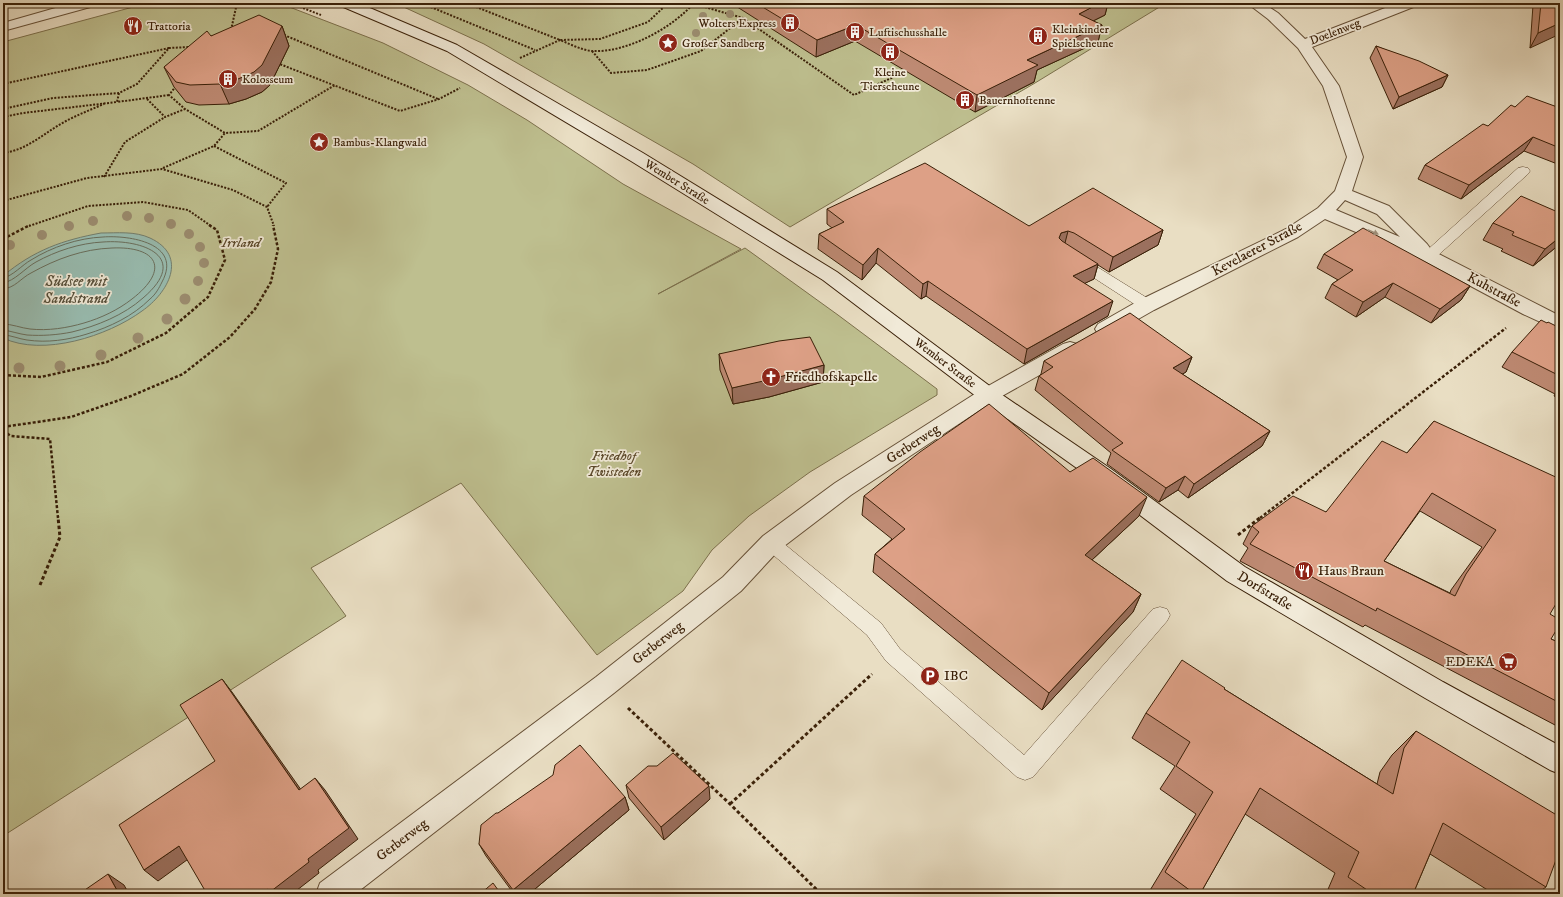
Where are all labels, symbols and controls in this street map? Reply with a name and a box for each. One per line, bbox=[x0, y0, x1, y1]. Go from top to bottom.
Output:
building icon: Wolters Express bbox=[779, 12, 801, 34]
restaurant icon: Trattoria bbox=[122, 15, 144, 37]
street label: Doelenweg bbox=[1308, 15, 1363, 48]
place label: Wolters Express bbox=[698, 16, 776, 31]
place label: Trattoria bbox=[147, 19, 191, 34]
building icon: Luftischusshalle bbox=[844, 21, 866, 43]
place label: Kleinkinder Spielscheune bbox=[1052, 22, 1113, 51]
place label: Luftischusshalle bbox=[869, 25, 947, 40]
building icon: Kleinkinder Spielscheune bbox=[1027, 25, 1049, 47]
place icon: Großer Sandberg bbox=[657, 32, 679, 54]
place label: Großer Sandberg bbox=[682, 36, 765, 51]
building icon: Kleine Tierscheune bbox=[879, 41, 901, 63]
place label: Kleine Tierscheune bbox=[861, 65, 920, 94]
building icon: Kolosseum bbox=[217, 68, 239, 90]
place label: Kolosseum bbox=[242, 72, 293, 87]
building icon: Bauernhoftenne bbox=[954, 89, 976, 111]
place label: Bauernhoftenne bbox=[979, 93, 1055, 108]
place icon: Bambus-Klangwald bbox=[308, 131, 330, 153]
place label: Bambus-Klangwald bbox=[333, 135, 427, 150]
street label: Wember Straße bbox=[641, 156, 712, 208]
street label: Kevelaerer Straße bbox=[1209, 218, 1305, 280]
one-way arrow bbox=[1367, 229, 1378, 235]
park label: Irrland bbox=[221, 234, 263, 252]
street label: Kuhstraße bbox=[1464, 268, 1524, 312]
water label: Südsee mit Sandstrand bbox=[43, 272, 111, 308]
street label: Wember Straße bbox=[910, 334, 979, 391]
church icon: Friedhofskapelle bbox=[760, 366, 782, 388]
place label: Friedhofskapelle bbox=[785, 368, 878, 386]
street label: Gerberweg bbox=[883, 420, 943, 468]
park label: Friedhof Twisteden bbox=[587, 447, 641, 481]
restaurant icon: Haus Braun bbox=[1293, 560, 1315, 582]
place label: Haus Braun bbox=[1318, 562, 1385, 580]
street label: Dorfstraße bbox=[1234, 567, 1296, 615]
street label: Gerberweg bbox=[629, 617, 687, 669]
supermarket icon: EDEKA bbox=[1497, 651, 1519, 673]
place label: EDEKA bbox=[1445, 653, 1495, 671]
parking icon: IBC bbox=[919, 665, 941, 687]
place label: IBC bbox=[944, 667, 968, 685]
street label: Gerberweg bbox=[373, 815, 432, 865]

